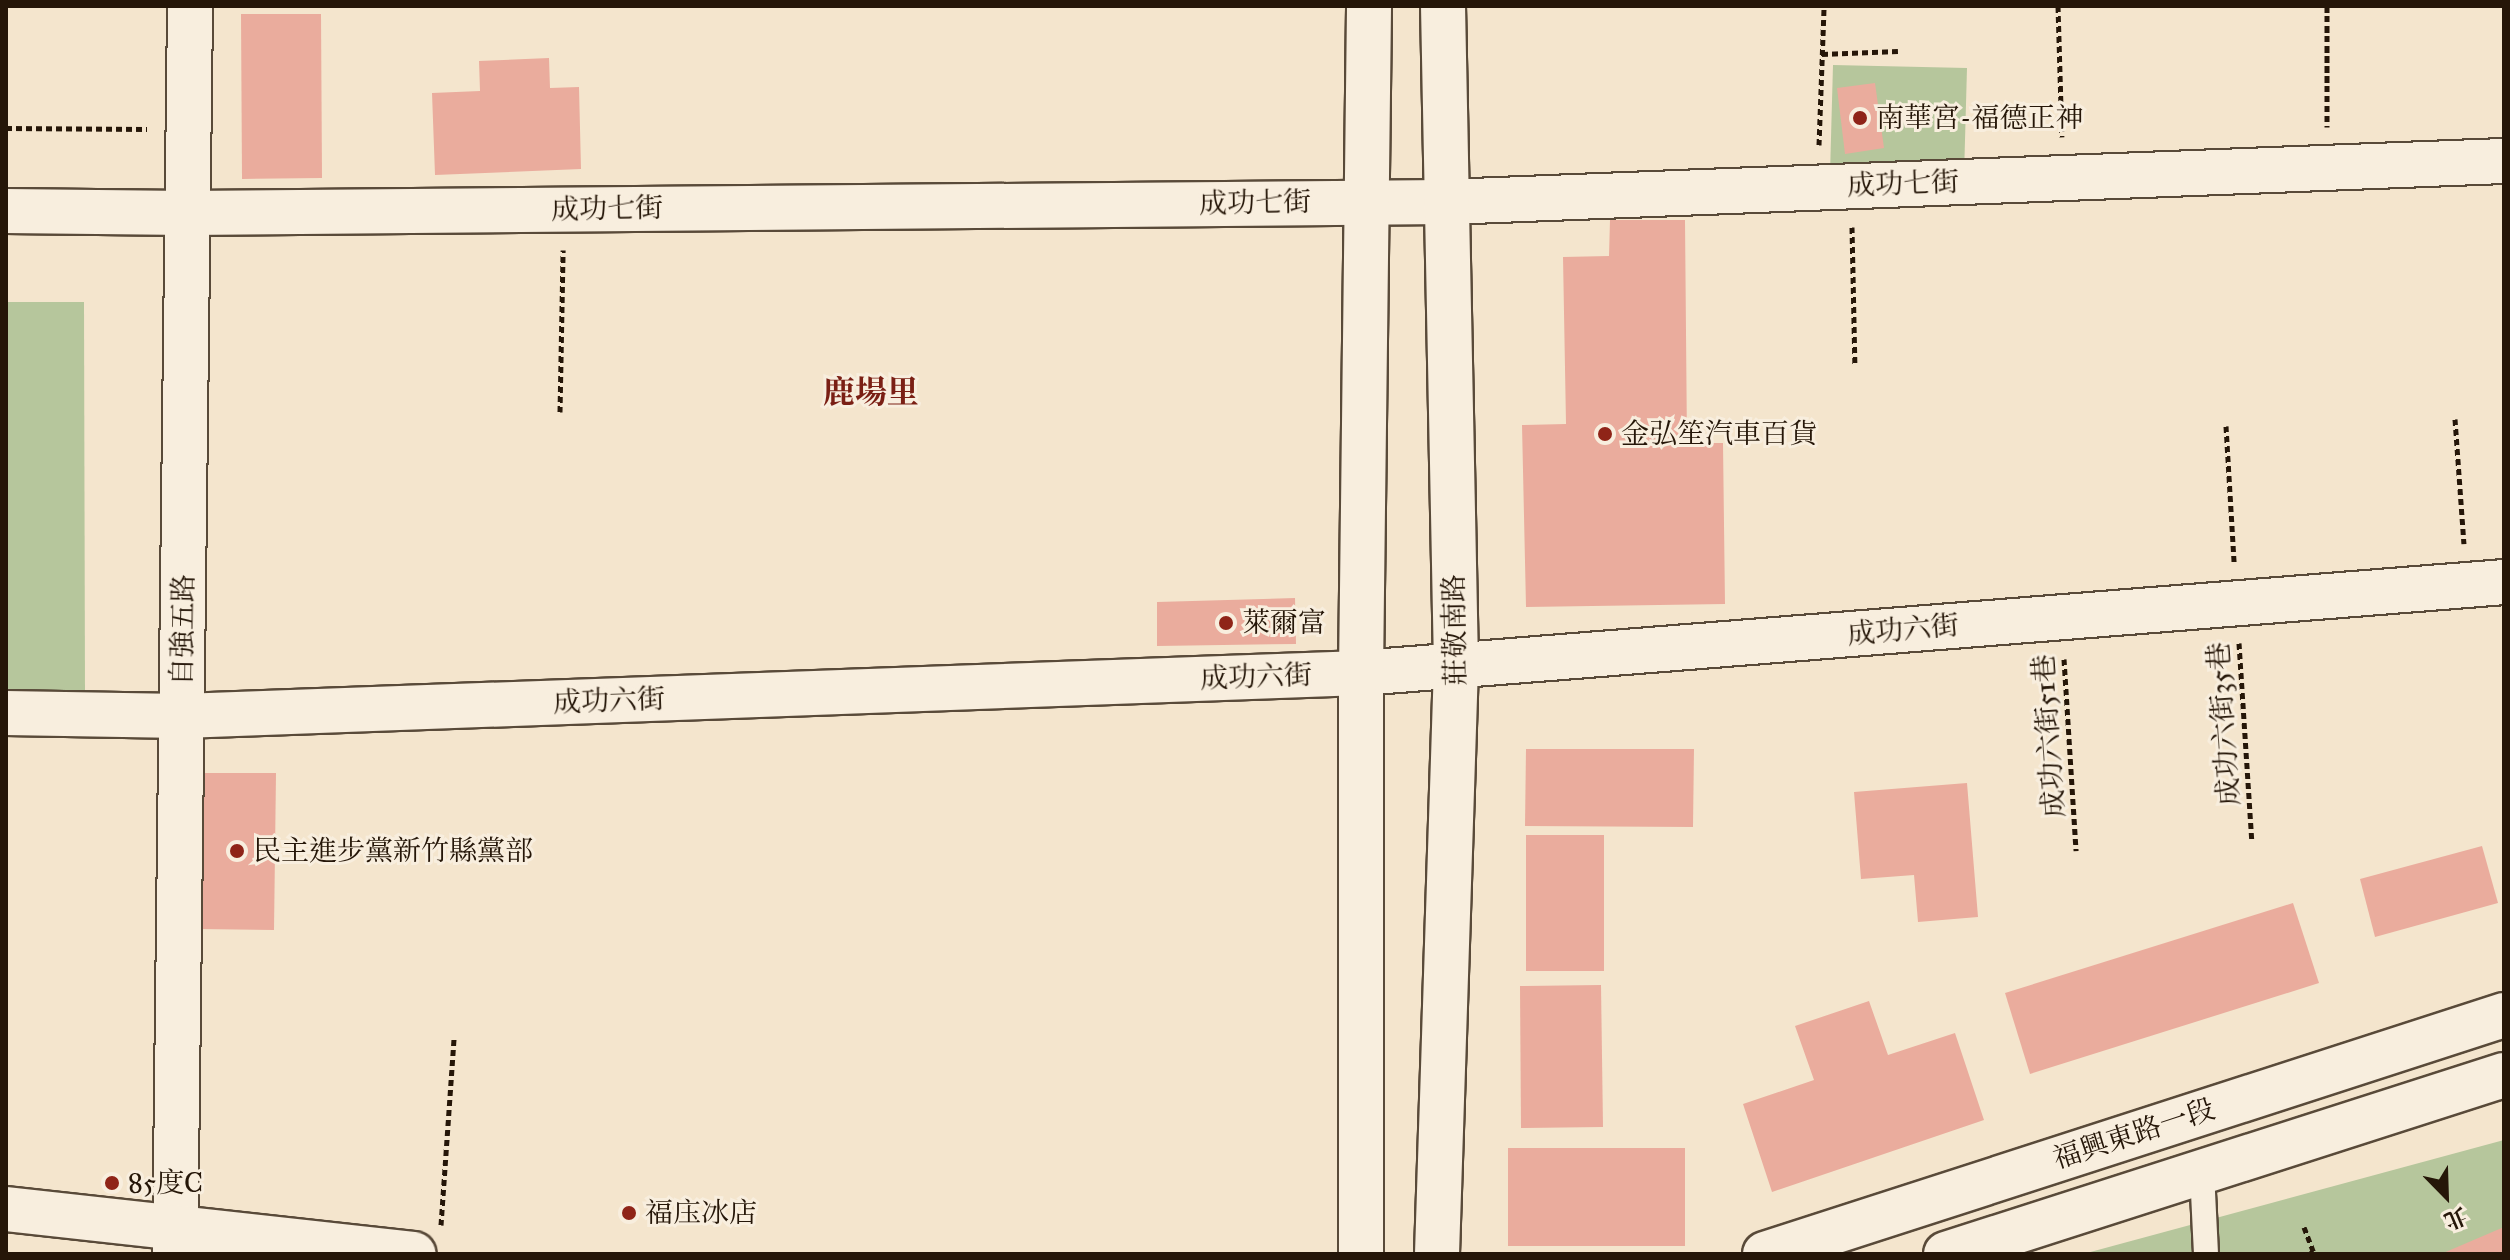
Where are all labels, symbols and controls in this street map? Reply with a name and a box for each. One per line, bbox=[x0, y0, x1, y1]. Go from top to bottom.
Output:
place label: 南華宮-福德正神 bbox=[1876, 101, 2083, 135]
marker: 南華宮-福德正神 bbox=[1851, 109, 1869, 127]
street label: 成功七街 bbox=[1846, 165, 1960, 203]
street label: 成功七街 bbox=[1199, 185, 1311, 221]
street label: 成功七街 bbox=[551, 191, 663, 227]
district label: 鹿場里 bbox=[823, 374, 919, 412]
place label: 金弘笙汽車百貨 bbox=[1621, 417, 1817, 451]
marker: 金弘笙汽車百貨 bbox=[1596, 425, 1614, 443]
street label: 自強五路 bbox=[165, 574, 201, 686]
street label: 莊敬南路 bbox=[1437, 574, 1473, 686]
place label: 萊爾富 bbox=[1242, 606, 1326, 640]
street label: 成功六街 bbox=[1846, 608, 1960, 652]
marker: 萊爾富 bbox=[1217, 614, 1235, 632]
street label: 成功六街35巷 bbox=[2202, 641, 2246, 807]
street label: 成功六街51巷 bbox=[2027, 653, 2071, 819]
street label: 成功六街 bbox=[1199, 658, 1313, 696]
street label: 成功六街 bbox=[552, 682, 666, 720]
place label: 民主進步黨新竹縣黨部 bbox=[253, 834, 533, 868]
marker: 民主進步黨新竹縣黨部 bbox=[228, 842, 246, 860]
street label: 福興東路一段 bbox=[2049, 1092, 2219, 1176]
north arrow bbox=[2406, 1156, 2486, 1236]
place label: 85度C bbox=[128, 1166, 203, 1200]
marker: 85度C bbox=[103, 1174, 121, 1192]
place label: 福庒冰店 bbox=[645, 1196, 757, 1230]
text: 北 bbox=[2440, 1202, 2471, 1235]
marker: 福庒冰店 bbox=[620, 1204, 638, 1222]

